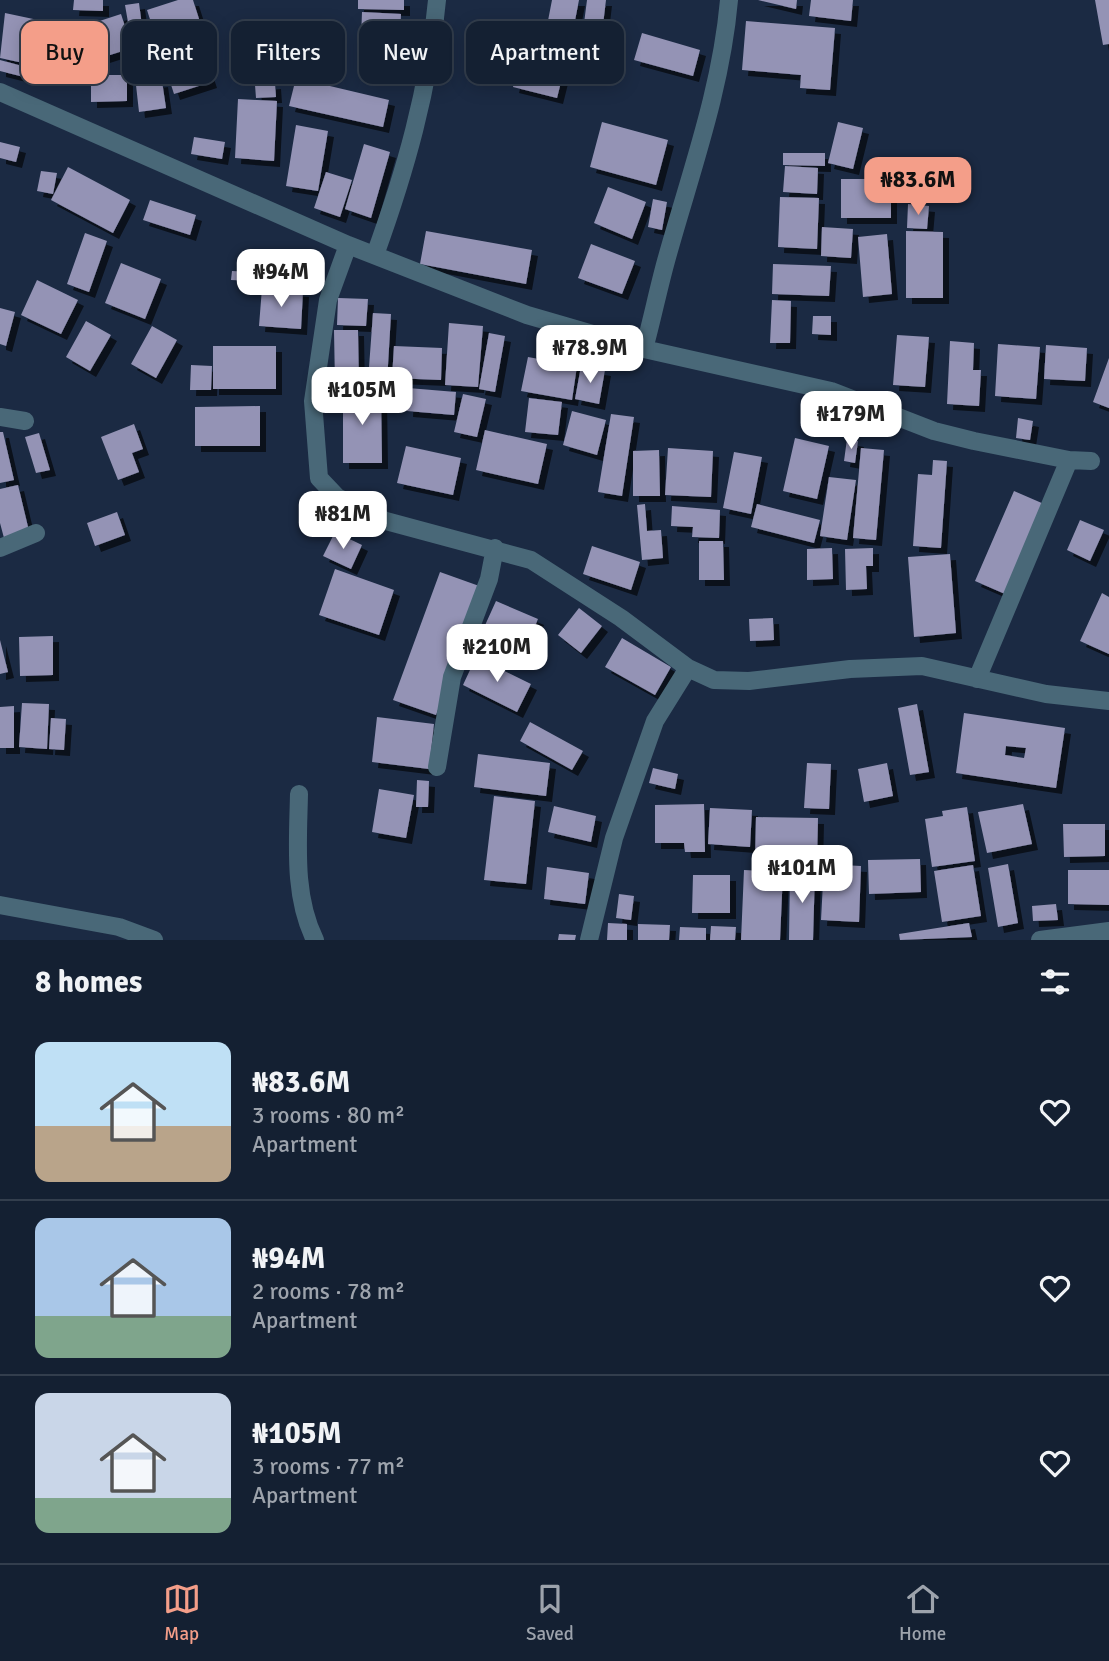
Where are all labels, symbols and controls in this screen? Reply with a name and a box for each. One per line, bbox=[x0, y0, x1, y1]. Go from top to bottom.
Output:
chip: Buy bbox=[21, 21, 108, 84]
chip: Rent bbox=[122, 21, 217, 84]
chip: Filters bbox=[231, 21, 345, 84]
chip: New bbox=[359, 21, 452, 84]
chip: Apartment bbox=[466, 21, 624, 84]
pin: ₦83.6M bbox=[861, 158, 975, 217]
text: ₦83.6M bbox=[880, 165, 956, 194]
pin: ₦94M bbox=[240, 250, 322, 309]
text: ₦94M bbox=[253, 257, 309, 286]
pin: ₦78.9M bbox=[533, 326, 647, 385]
text: ₦78.9M bbox=[552, 333, 628, 362]
pin: ₦105M bbox=[313, 368, 411, 427]
text: ₦105M bbox=[328, 375, 396, 404]
pin: ₦179M bbox=[802, 392, 900, 451]
text: ₦179M bbox=[817, 399, 885, 428]
pin: ₦81M bbox=[302, 491, 384, 551]
text: ₦81M bbox=[315, 499, 371, 528]
pin: ₦210M bbox=[448, 624, 546, 684]
text: ₦210M bbox=[463, 632, 531, 661]
pin: ₦101M bbox=[753, 846, 851, 905]
text: ₦101M bbox=[768, 853, 836, 882]
icon: filters bbox=[1036, 963, 1074, 1001]
text: 8 homes bbox=[35, 964, 142, 1001]
text: ₦83.6M bbox=[252, 1064, 350, 1101]
icon: home bbox=[91, 1070, 175, 1154]
icon: heart bbox=[1036, 1093, 1074, 1131]
text: 3 rooms · 80 m² bbox=[252, 1101, 405, 1130]
text: Apartment bbox=[252, 1130, 357, 1159]
text: ₦94M bbox=[252, 1240, 326, 1277]
icon: home bbox=[91, 1246, 175, 1330]
icon: heart bbox=[1036, 1269, 1074, 1307]
text: 2 rooms · 78 m² bbox=[252, 1277, 405, 1306]
text: Apartment bbox=[252, 1306, 357, 1335]
text: ₦105M bbox=[252, 1415, 342, 1452]
icon: home bbox=[91, 1421, 175, 1505]
icon: heart bbox=[1036, 1444, 1074, 1482]
text: 3 rooms · 77 m² bbox=[252, 1452, 405, 1481]
text: Apartment bbox=[252, 1481, 357, 1510]
tab: Map bbox=[163, 1580, 201, 1646]
tab: Saved bbox=[526, 1580, 574, 1646]
tab: Home bbox=[899, 1580, 946, 1646]

